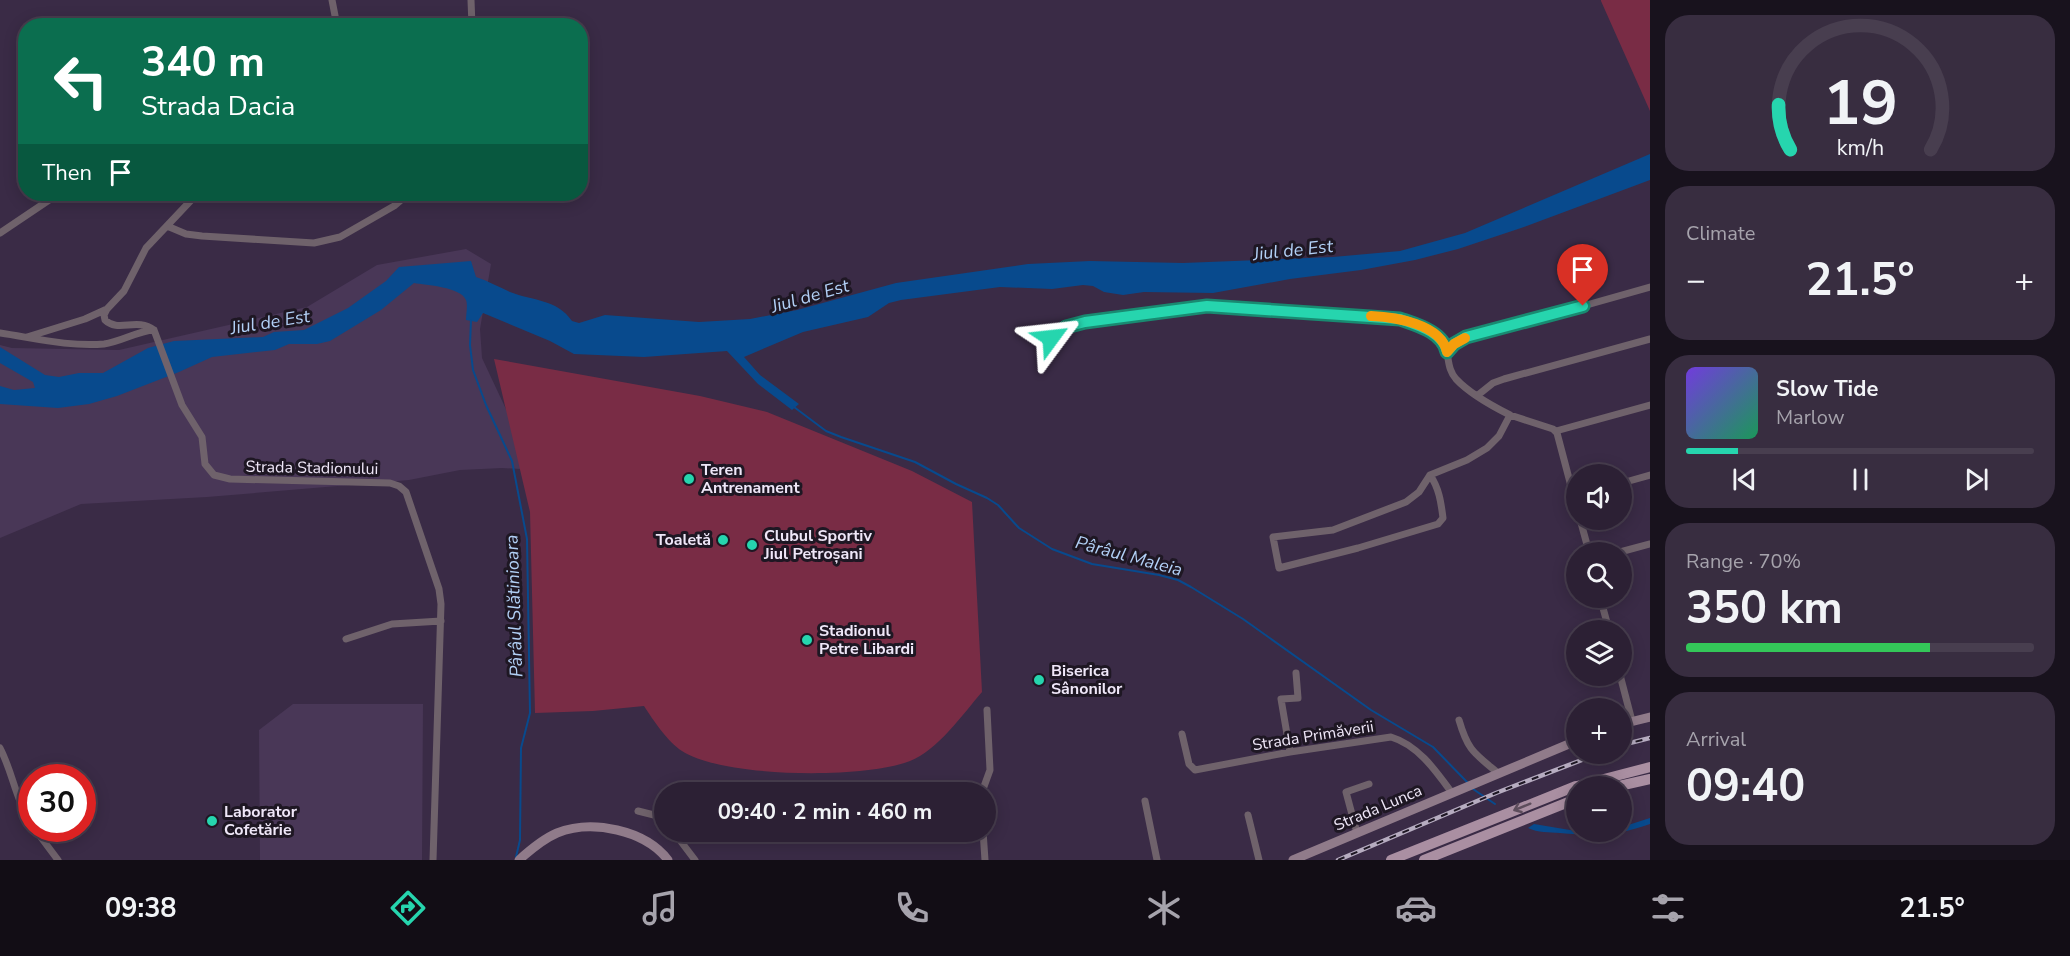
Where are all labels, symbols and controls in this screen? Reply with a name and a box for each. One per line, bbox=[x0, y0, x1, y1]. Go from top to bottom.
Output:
text: 340 m bbox=[141, 34, 265, 91]
icon: left bbox=[42, 42, 120, 120]
text: 19 bbox=[1823, 61, 1897, 146]
text: Strada Dacia bbox=[141, 88, 295, 125]
text: km/h bbox=[1836, 133, 1884, 163]
icon: arrive bbox=[104, 156, 137, 189]
text: Then bbox=[42, 158, 92, 188]
text: Climate bbox=[1686, 220, 1755, 247]
water label: Jiul de Est bbox=[1251, 234, 1335, 266]
pin bbox=[1557, 244, 1608, 306]
text: 21.5° bbox=[1805, 250, 1915, 311]
icon: arrive bbox=[1566, 253, 1599, 286]
text: − bbox=[1686, 258, 1706, 303]
text: + bbox=[2014, 258, 2034, 303]
water label: Jiul de Est bbox=[767, 273, 852, 319]
water label: Jiul de Est bbox=[228, 304, 312, 340]
position arrow bbox=[1019, 306, 1083, 370]
text: Slow Tide bbox=[1776, 374, 1878, 404]
text: Marlow bbox=[1776, 404, 1844, 431]
street label: Strada Stadionului bbox=[245, 456, 379, 480]
place label: Teren Antrenament bbox=[701, 459, 800, 499]
icon: previous bbox=[1728, 463, 1761, 496]
icon: pause bbox=[1844, 463, 1877, 496]
icon: next bbox=[1960, 463, 1993, 496]
map controls bbox=[1566, 464, 1632, 842]
button: sound bbox=[1566, 464, 1632, 530]
marker: Teren Antrenament bbox=[682, 472, 696, 486]
place label: Clubul Sportiv Jiul Petroșani bbox=[763, 525, 872, 565]
place label: Toaletă bbox=[656, 529, 711, 551]
water label: Pârâul Maleia bbox=[1073, 530, 1185, 582]
marker: Toaletă bbox=[716, 533, 730, 547]
water label: Pârâul Slătinioara bbox=[500, 534, 528, 678]
marker: Clubul Sportiv Jiul Petroșani bbox=[745, 538, 759, 552]
button: search bbox=[1566, 542, 1632, 608]
text: Range · 70% bbox=[1686, 548, 1801, 575]
text: 350 km bbox=[1686, 578, 1843, 639]
place label: Stadionul Petre Libardi bbox=[819, 620, 914, 660]
button: layers bbox=[1566, 620, 1632, 686]
marker: Stadionul Petre Libardi bbox=[800, 633, 814, 647]
place label: Biserica Sânonilor bbox=[1051, 660, 1123, 700]
marker: Biserica Sânonilor bbox=[1032, 673, 1046, 687]
button: + bbox=[1566, 698, 1632, 764]
street label: Strada Primăverii bbox=[1251, 716, 1375, 756]
text: Arrival bbox=[1686, 726, 1746, 753]
text: 09:40 bbox=[1686, 756, 1805, 817]
speed limit sign: 30 bbox=[18, 764, 96, 842]
button: − bbox=[1566, 776, 1632, 842]
street label: Strada Lunca bbox=[1330, 780, 1426, 836]
text: 09:40 · 2 min · 460 m bbox=[718, 797, 932, 827]
place label: Laborator Cofetărie bbox=[224, 801, 298, 841]
one-way arrow bbox=[1513, 802, 1531, 813]
marker: Laborator Cofetărie bbox=[205, 814, 219, 828]
icon: directions bbox=[387, 887, 429, 929]
icon: music bbox=[639, 887, 681, 929]
icon: phone bbox=[891, 887, 933, 929]
icon: climate bbox=[1143, 887, 1185, 929]
icon: car bbox=[1395, 887, 1437, 929]
icon: filters bbox=[1647, 887, 1689, 929]
text: 09:38 bbox=[105, 890, 177, 927]
text: 21.5° bbox=[1899, 890, 1965, 927]

